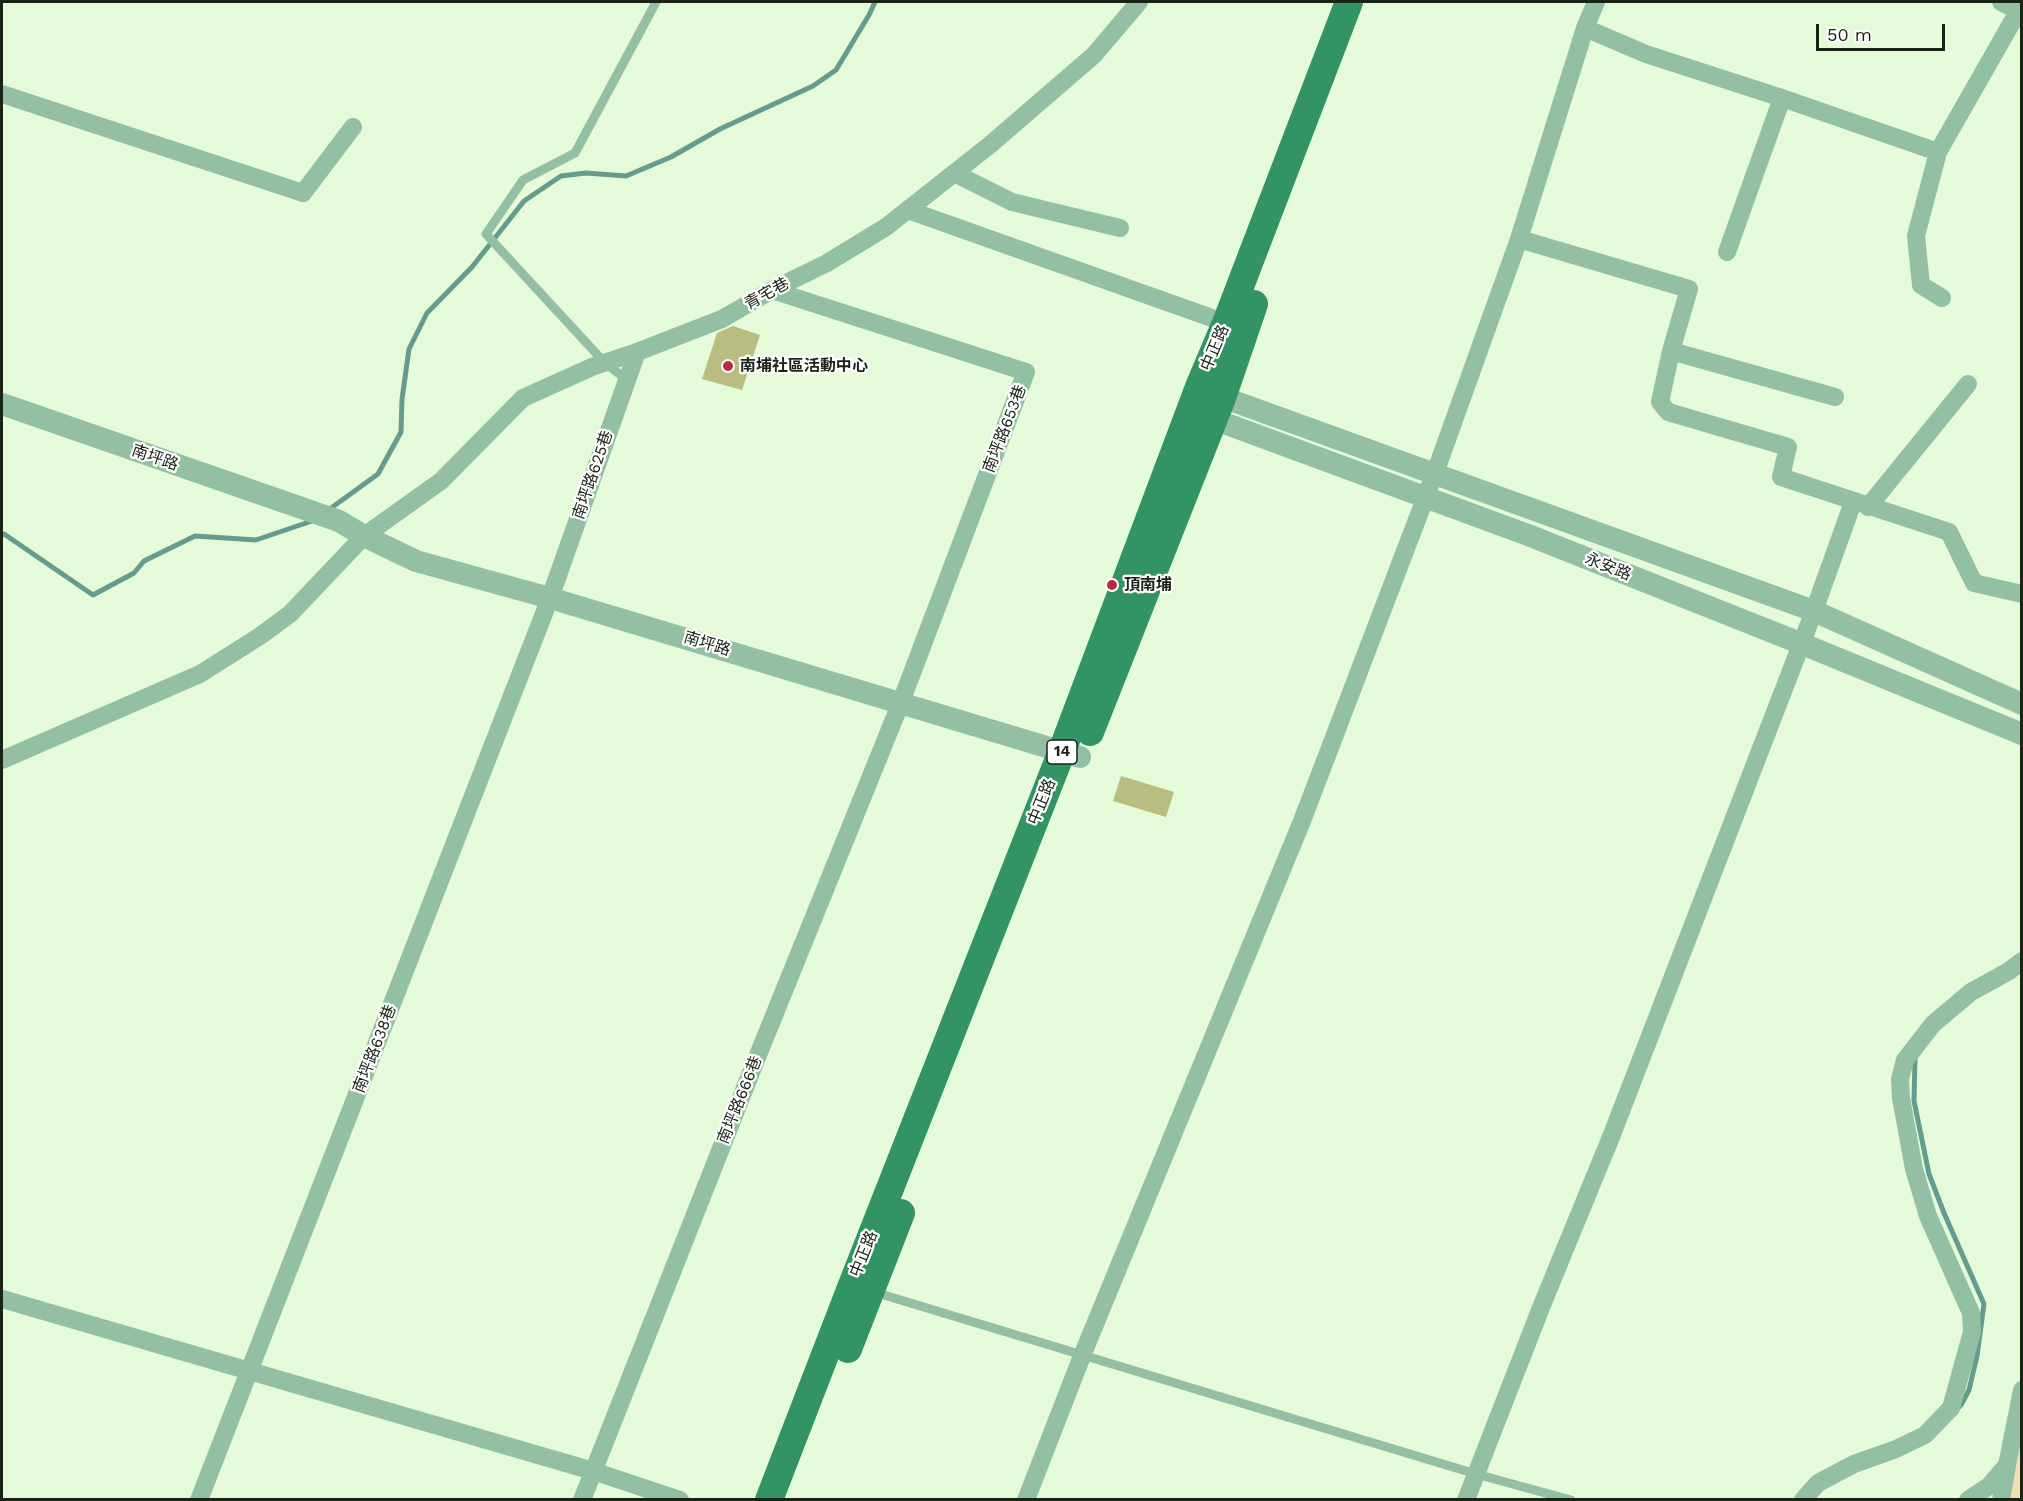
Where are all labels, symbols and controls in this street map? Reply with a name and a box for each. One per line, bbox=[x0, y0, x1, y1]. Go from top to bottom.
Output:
scale bar bbox=[1819, 12, 1948, 50]
text: 50 m bbox=[1827, 24, 1872, 45]
street label: 青宅巷 bbox=[741, 274, 793, 314]
street label: 中正路 bbox=[1197, 322, 1233, 374]
place label: 南埔社區活動中心 bbox=[740, 356, 868, 376]
marker: 南埔社區活動中心 bbox=[721, 359, 735, 373]
street label: 南坪路653巷 bbox=[979, 382, 1031, 476]
street label: 南坪路625巷 bbox=[569, 428, 617, 522]
street label: 南坪路 bbox=[129, 441, 181, 475]
street label: 永安路 bbox=[1582, 549, 1634, 585]
place label: 頂南埔 bbox=[1124, 575, 1172, 595]
marker: 頂南埔 bbox=[1105, 578, 1119, 592]
street label: 南坪路 bbox=[681, 628, 733, 660]
road number: 14 bbox=[1047, 740, 1077, 764]
street label: 中正路 bbox=[1024, 776, 1060, 828]
street label: 南坪路638巷 bbox=[349, 1002, 401, 1096]
street label: 南坪路666巷 bbox=[714, 1053, 766, 1147]
street label: 中正路 bbox=[846, 1228, 882, 1280]

